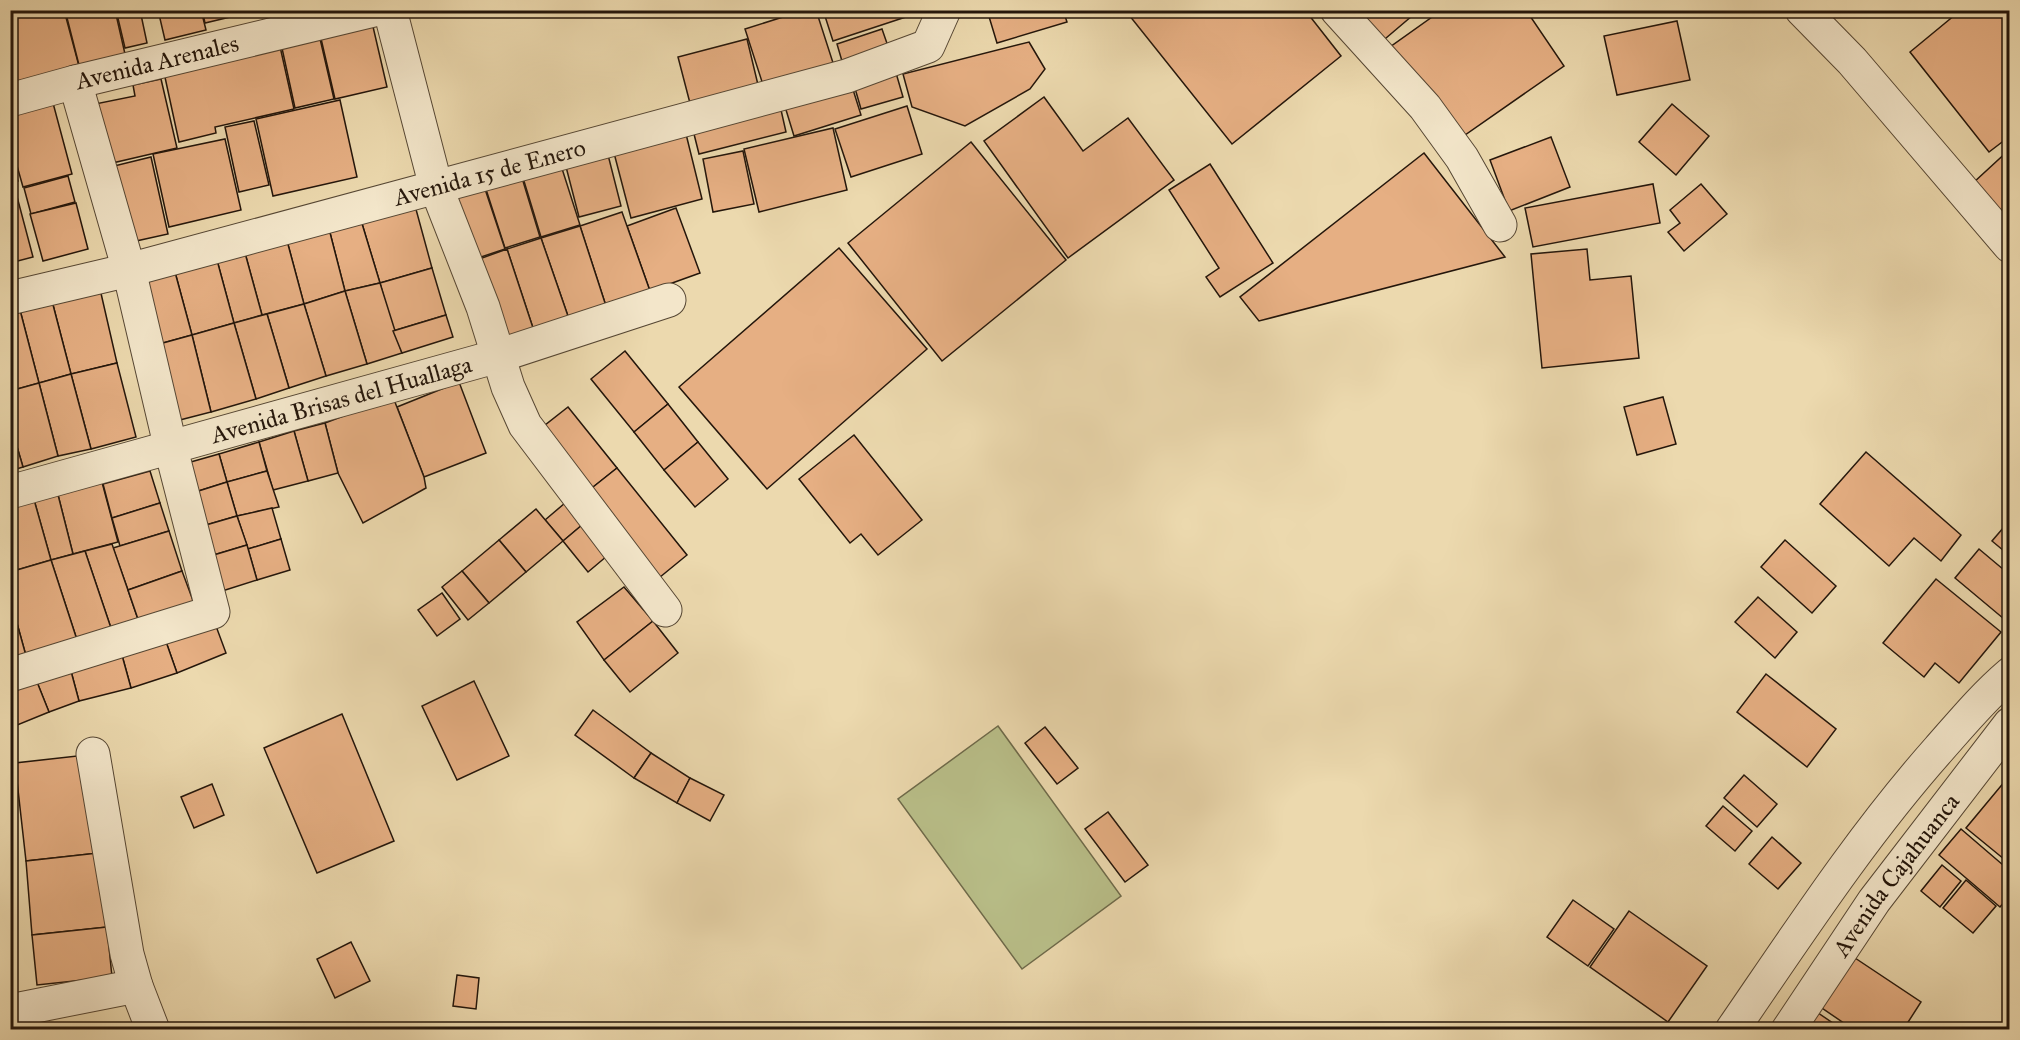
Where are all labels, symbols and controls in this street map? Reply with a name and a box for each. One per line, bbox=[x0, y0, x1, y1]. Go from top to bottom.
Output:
street label: Avenida Arenales bbox=[72, 28, 242, 97]
street label: Avenida 15 de Enero bbox=[390, 132, 589, 213]
street label: Avenida Brisas del Huallaga bbox=[207, 349, 476, 451]
street label: Avenida Cajahuanca bbox=[1826, 787, 1967, 963]

